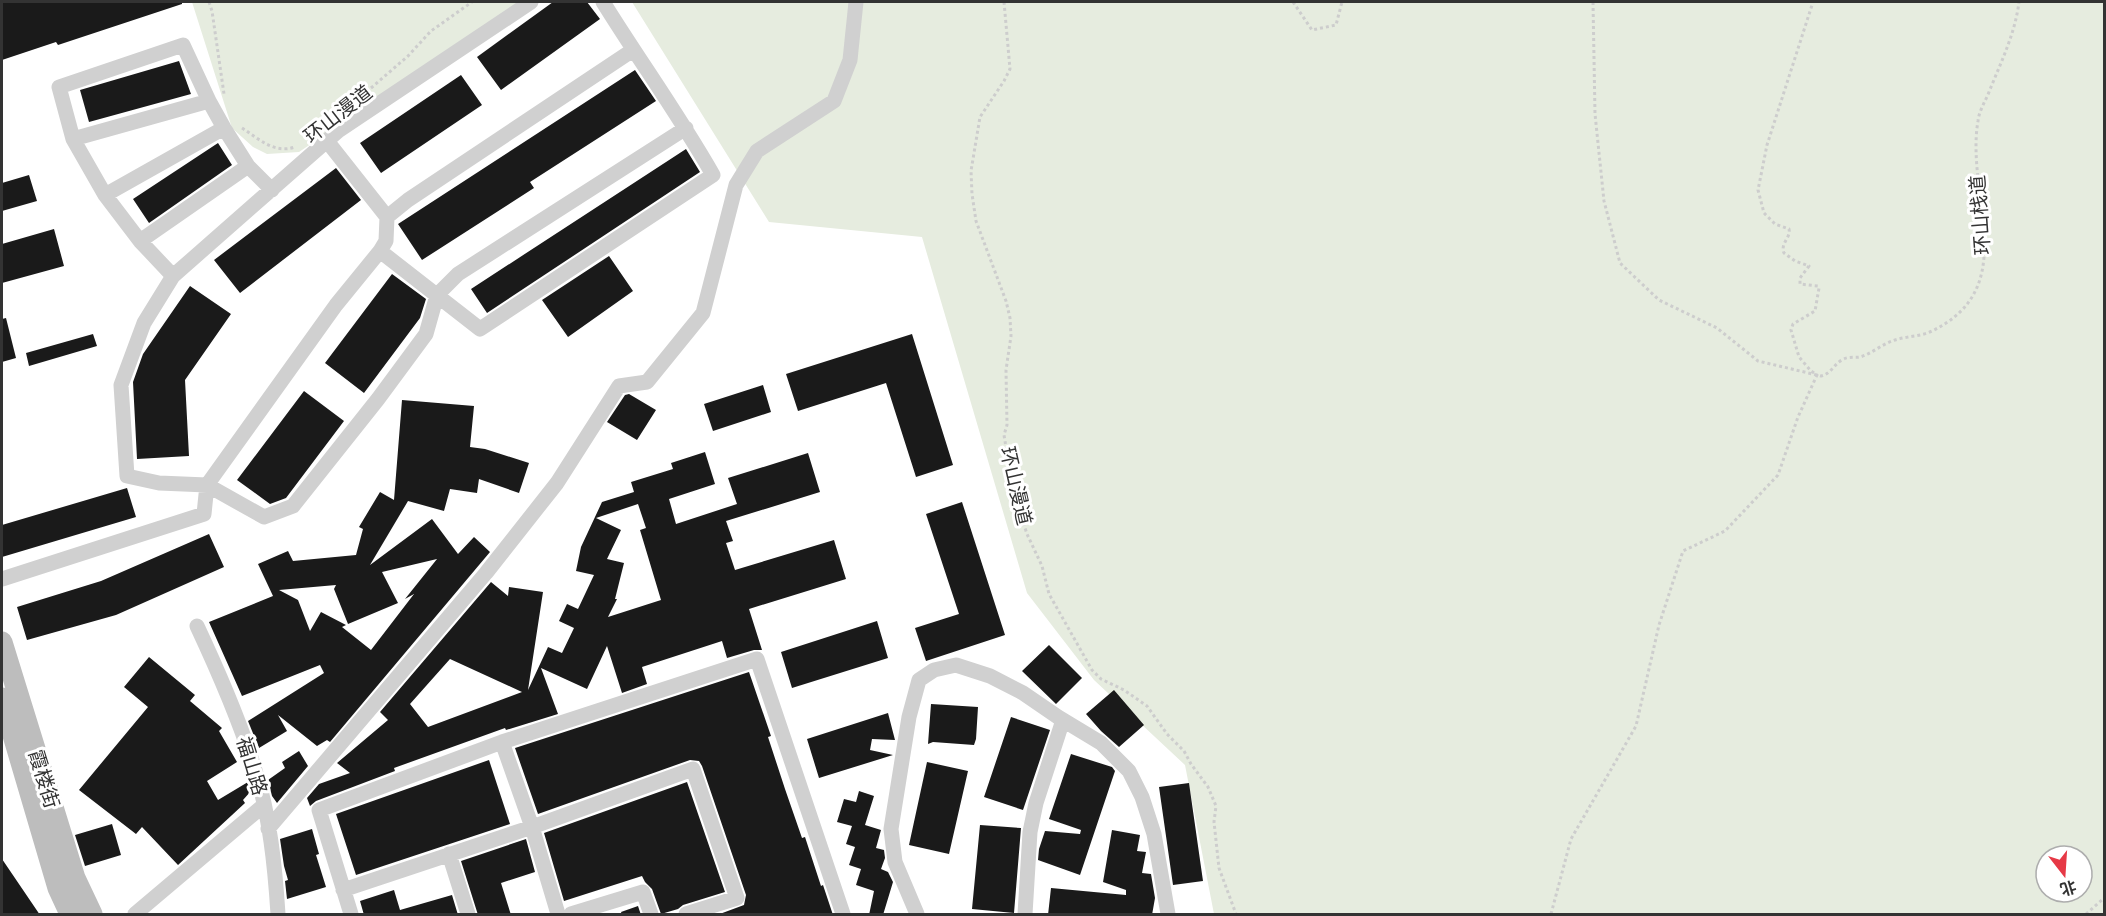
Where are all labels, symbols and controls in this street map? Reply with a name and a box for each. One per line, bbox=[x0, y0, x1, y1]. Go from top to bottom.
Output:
street label: 环山漫道 bbox=[298, 79, 378, 149]
street label: 环山栈道 bbox=[1964, 174, 1996, 256]
street label: 环山漫道 bbox=[994, 444, 1038, 528]
street label: 福山路 bbox=[231, 734, 273, 798]
street label: 霞楼街 bbox=[23, 747, 65, 811]
north arrow bbox=[2034, 844, 2094, 904]
text: 北 bbox=[2058, 876, 2079, 900]

